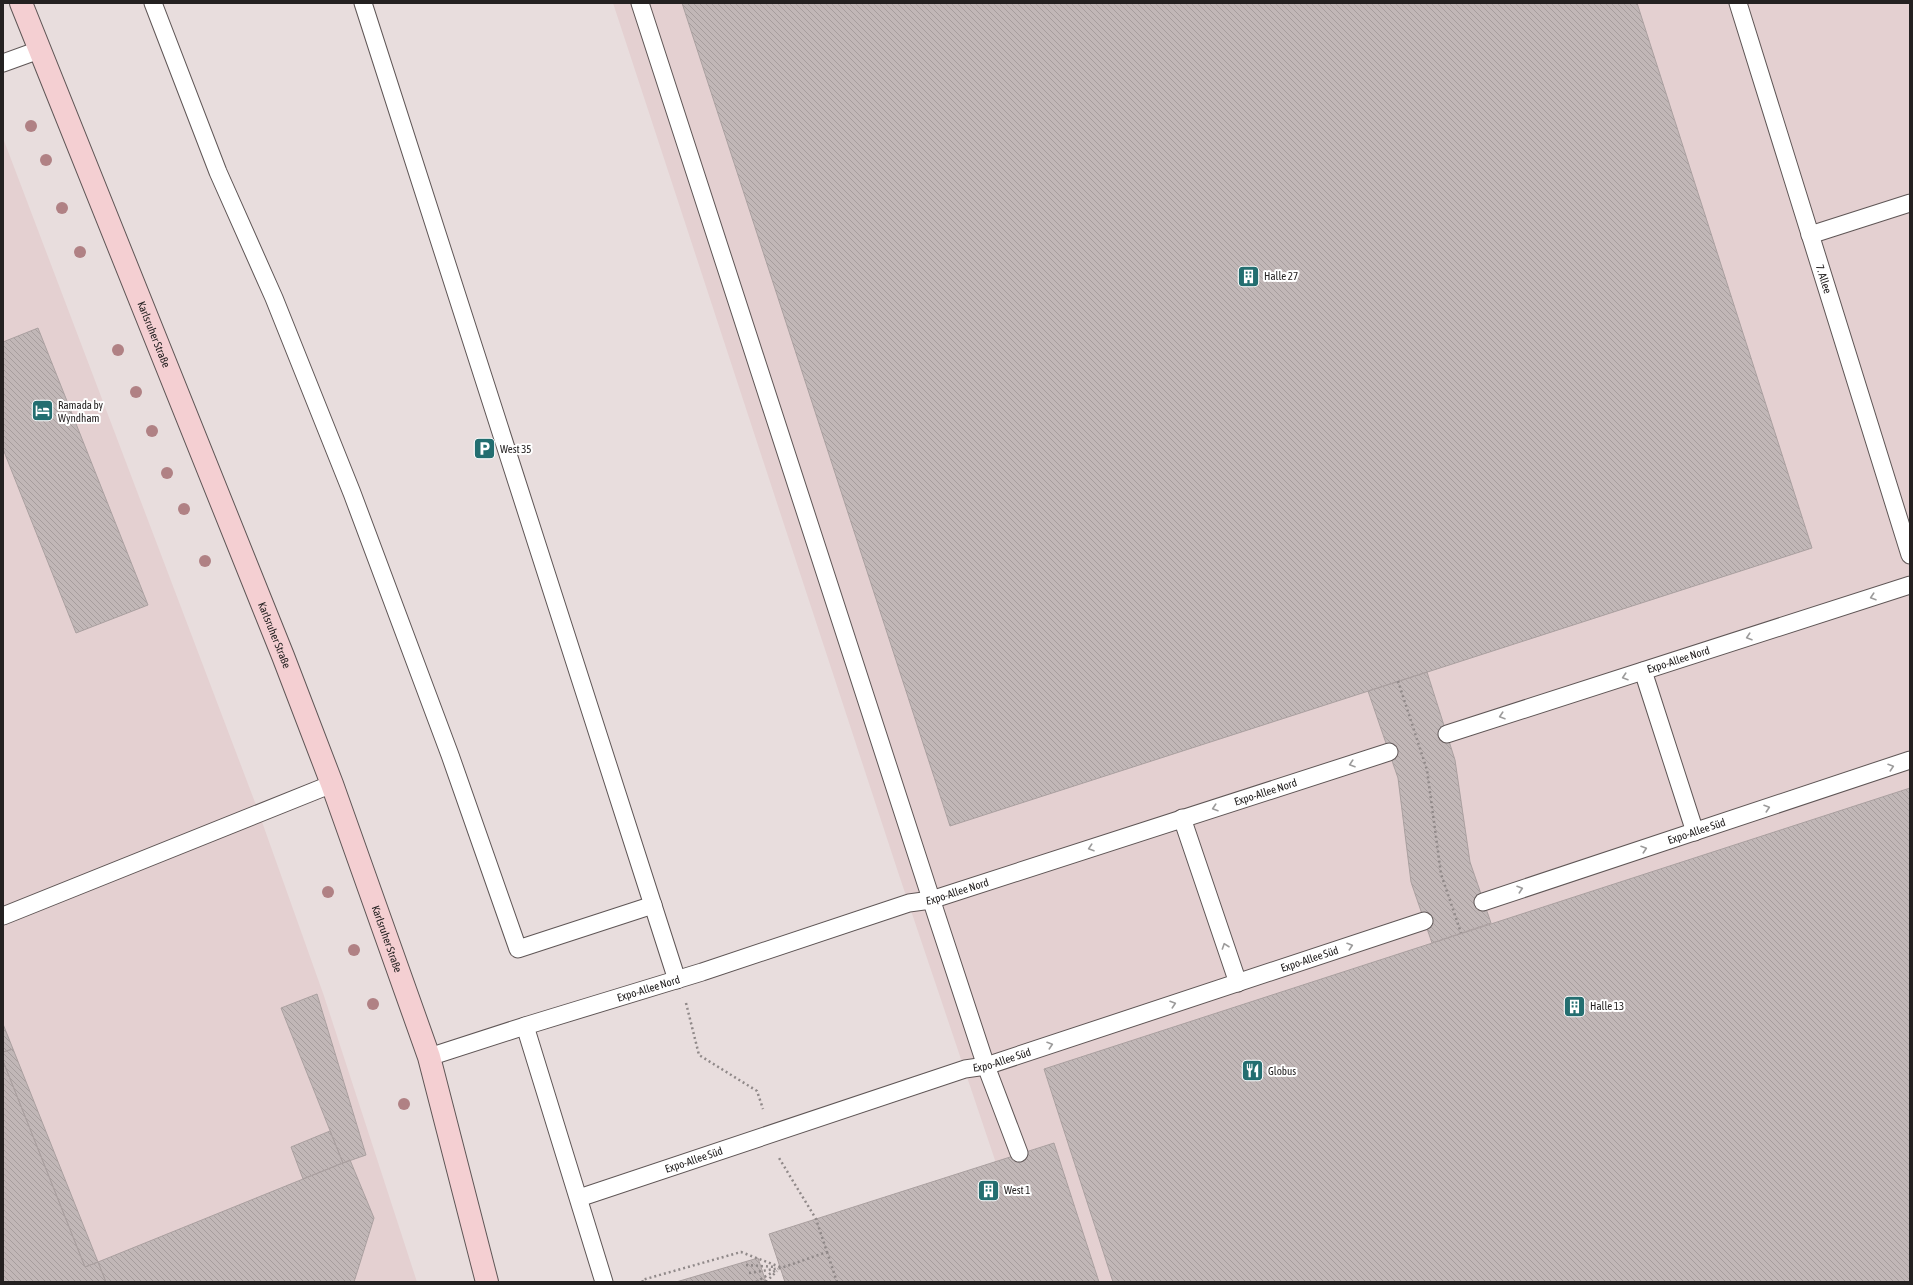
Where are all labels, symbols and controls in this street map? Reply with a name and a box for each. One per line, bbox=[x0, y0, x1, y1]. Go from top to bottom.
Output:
building icon: Halle 27 bbox=[1235, 263, 1261, 289]
street label: 7. Allee bbox=[1814, 263, 1834, 295]
place label: Halle 27 bbox=[1264, 270, 1298, 282]
street label: Karlsruher Straße bbox=[135, 300, 173, 369]
hotel icon: Ramada by Wyndham bbox=[30, 398, 56, 424]
place label: Ramada by Wyndham bbox=[58, 399, 104, 424]
parking icon: West 35 bbox=[471, 436, 497, 462]
place label: West 35 bbox=[500, 443, 532, 455]
one-way arrow bbox=[1870, 592, 1877, 601]
street label: Karlsruher Straße bbox=[256, 600, 293, 670]
one-way arrow bbox=[1746, 632, 1753, 641]
street label: Expo-Allee Nord bbox=[1646, 644, 1711, 675]
one-way arrow bbox=[1622, 672, 1629, 681]
one-way arrow bbox=[1498, 712, 1505, 720]
one-way arrow bbox=[1349, 759, 1356, 768]
one-way arrow bbox=[1887, 763, 1894, 772]
street label: Expo-Allee Nord bbox=[1233, 776, 1298, 808]
one-way arrow bbox=[1211, 803, 1218, 812]
one-way arrow bbox=[1764, 804, 1771, 813]
street label: Expo-Allee Süd bbox=[1666, 816, 1727, 846]
one-way arrow bbox=[1088, 843, 1095, 852]
one-way arrow bbox=[1640, 845, 1647, 853]
street label: Expo-Allee Nord bbox=[925, 876, 990, 907]
one-way arrow bbox=[1517, 886, 1524, 894]
street label: Karlsruher Straße bbox=[370, 904, 404, 974]
one-way arrow bbox=[1346, 942, 1353, 951]
one-way arrow bbox=[1221, 943, 1230, 950]
street label: Expo-Allee Süd bbox=[1279, 944, 1340, 974]
street label: Expo-Allee Nord bbox=[616, 973, 681, 1004]
building icon: Halle 13 bbox=[1561, 993, 1587, 1019]
one-way arrow bbox=[1170, 1000, 1177, 1009]
place label: Halle 13 bbox=[1590, 1000, 1624, 1012]
one-way arrow bbox=[1046, 1041, 1053, 1050]
street label: Expo-Allee Süd bbox=[972, 1046, 1032, 1074]
restaurant icon: Globus bbox=[1240, 1058, 1266, 1084]
place label: Globus bbox=[1268, 1065, 1296, 1077]
street label: Expo-Allee Süd bbox=[663, 1144, 724, 1175]
building icon: West 1 bbox=[975, 1177, 1001, 1203]
place label: West 1 bbox=[1004, 1184, 1030, 1196]

